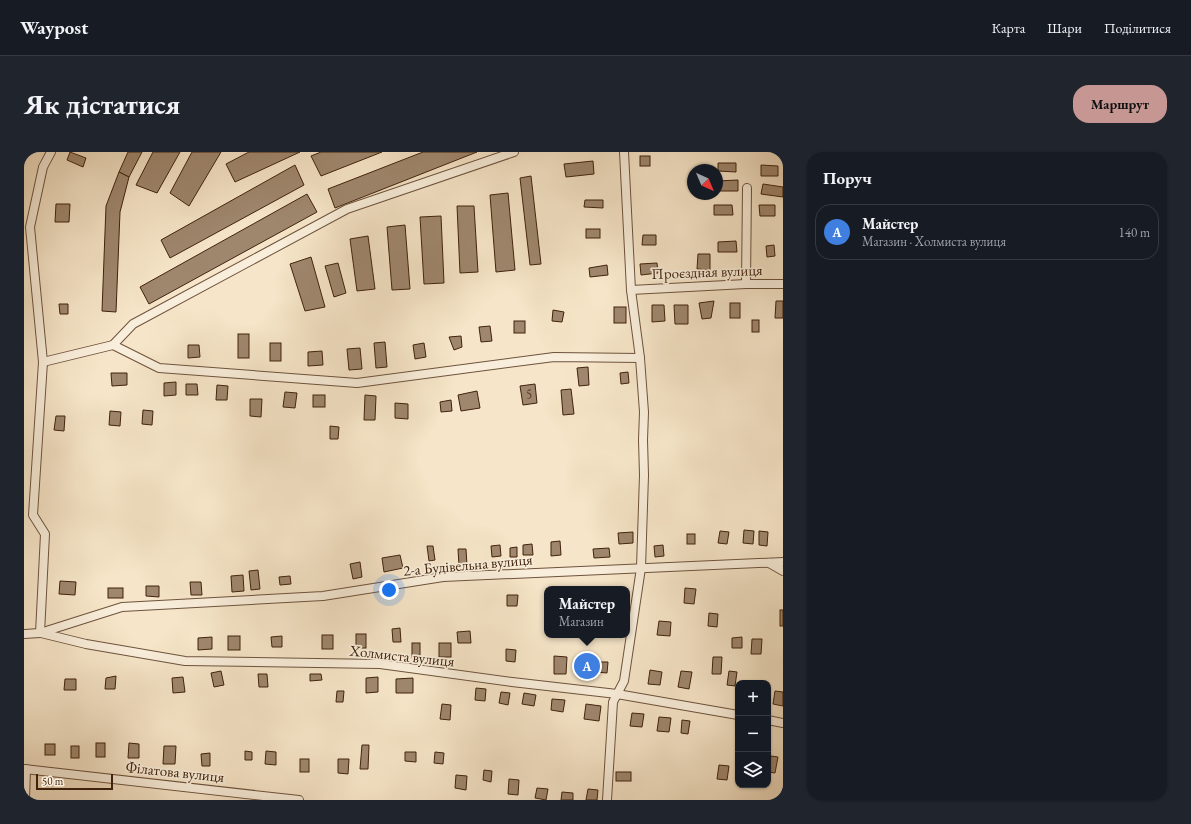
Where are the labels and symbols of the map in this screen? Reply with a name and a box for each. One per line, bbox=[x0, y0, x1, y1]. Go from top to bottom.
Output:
north arrow bbox=[687, 164, 723, 200]
street label: Проєздная вулиця bbox=[651, 260, 763, 283]
house number: 5 bbox=[526, 386, 532, 403]
street label: 2-а Будівельна вулиця bbox=[403, 549, 534, 580]
your location bbox=[379, 580, 399, 600]
street label: Холмиста вулиця bbox=[348, 640, 456, 670]
pin: A bbox=[574, 651, 600, 681]
street label: Філатова вулиця bbox=[125, 757, 226, 786]
scale bar bbox=[36, 772, 113, 791]

